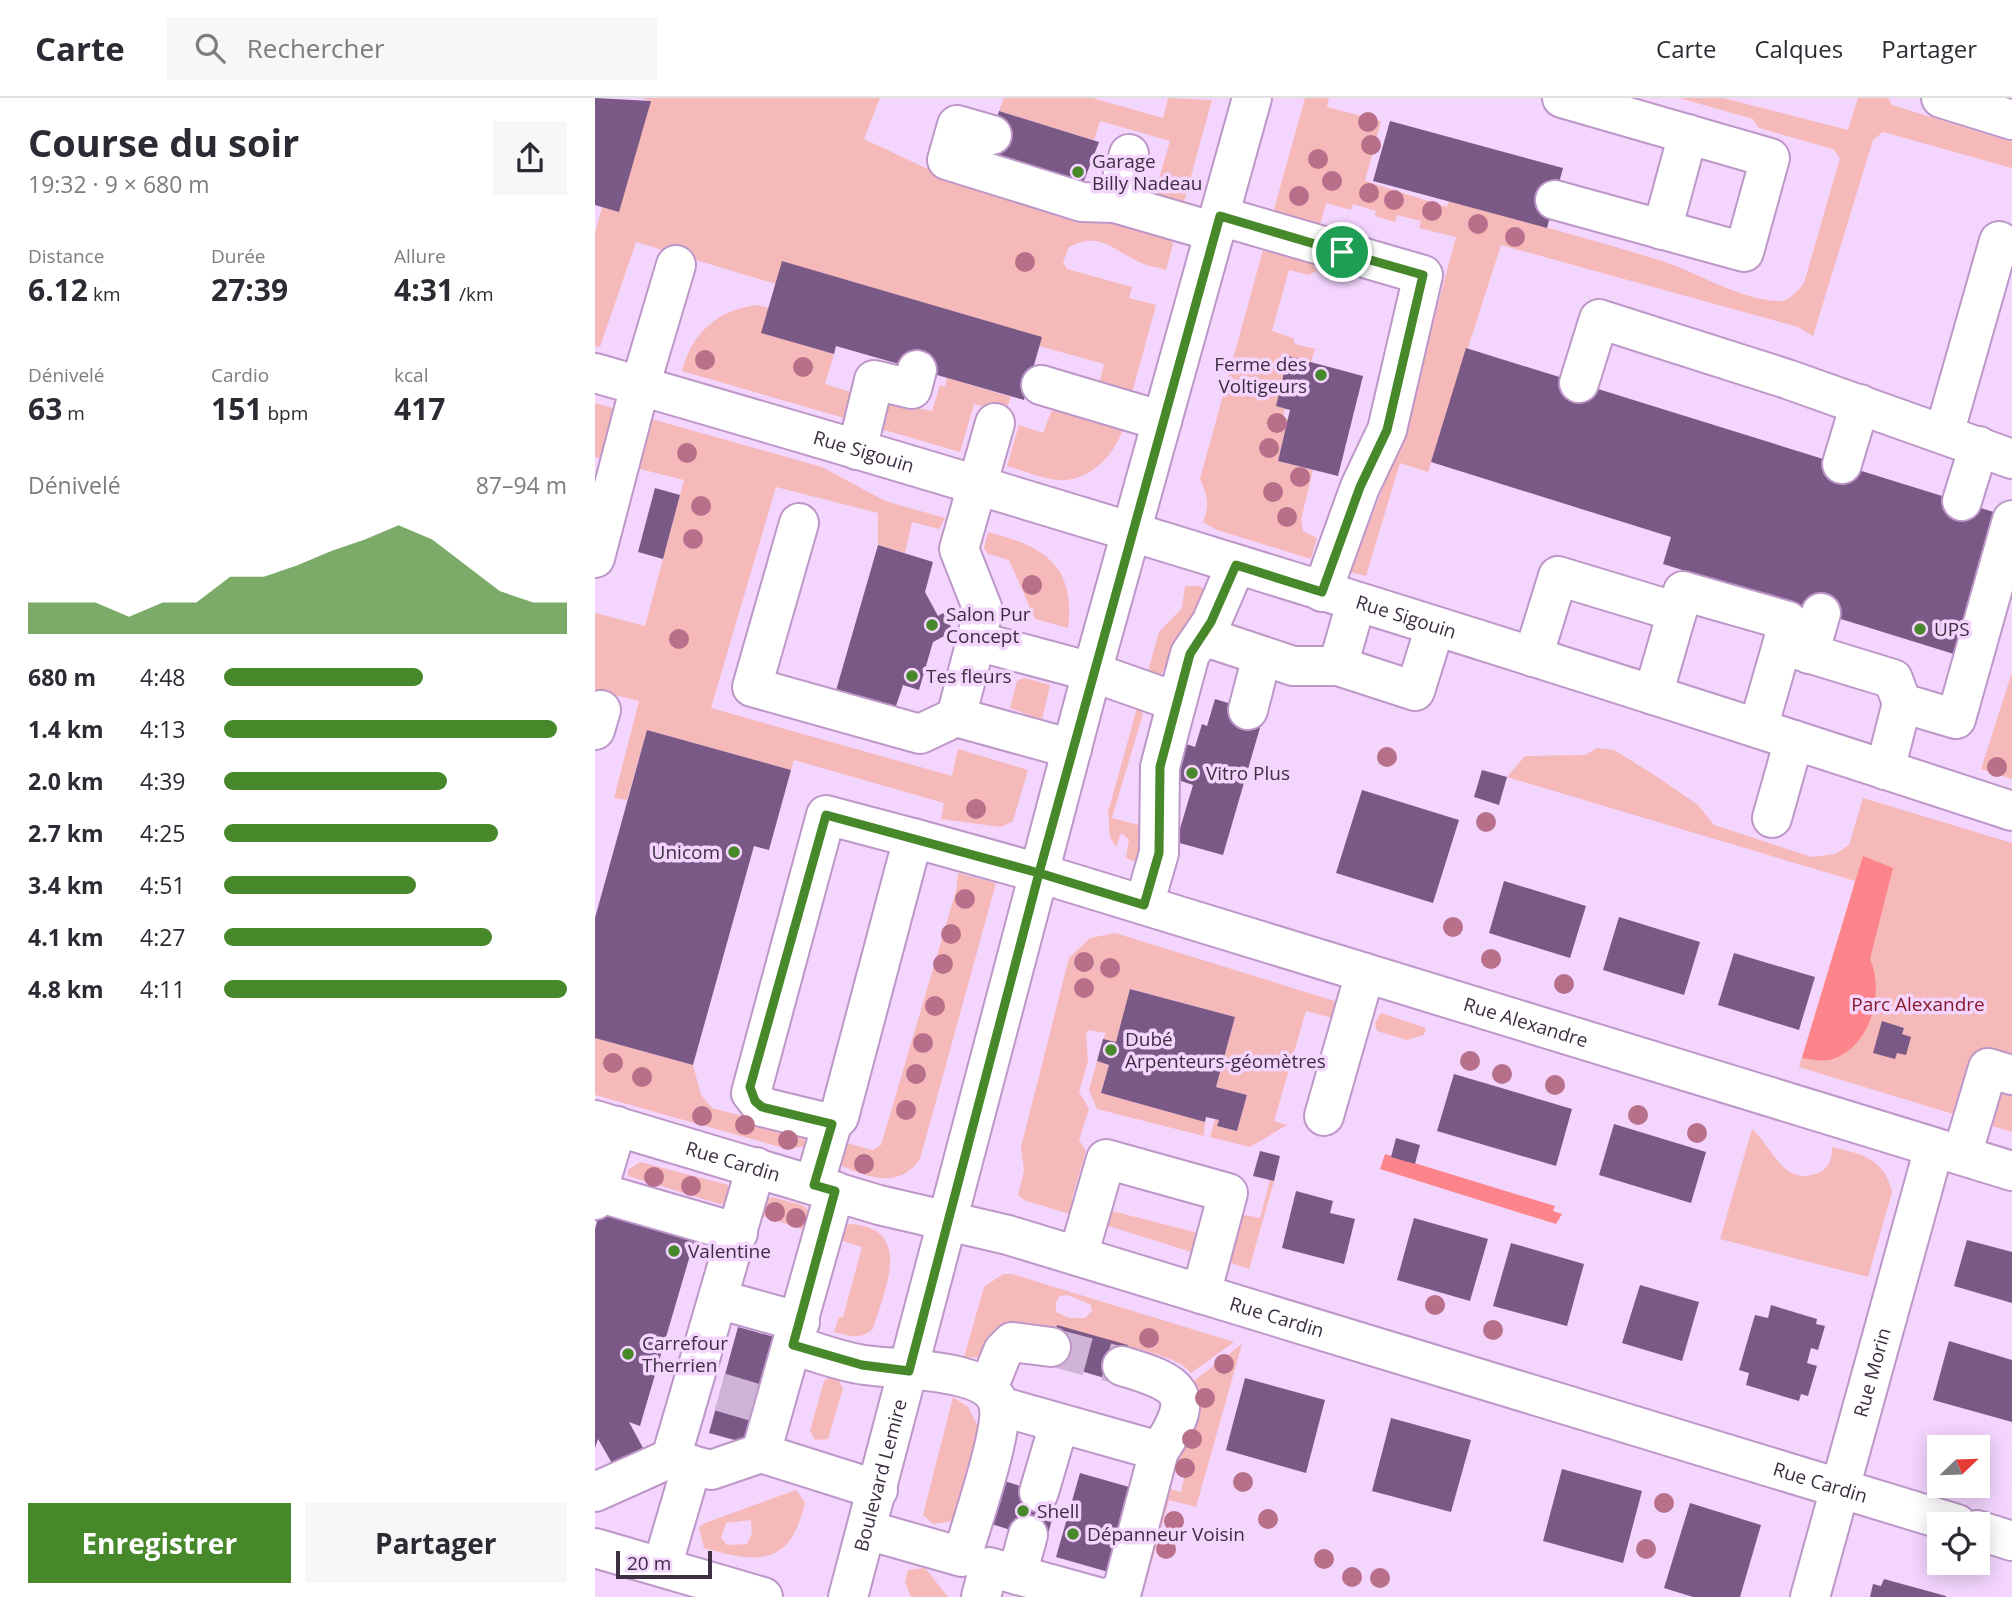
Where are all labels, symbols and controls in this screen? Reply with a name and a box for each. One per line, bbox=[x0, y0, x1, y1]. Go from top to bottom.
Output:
search box bbox=[167, 17, 657, 80]
text: Carte bbox=[35, 26, 125, 71]
icon: search bbox=[191, 29, 229, 67]
text: Rechercher bbox=[247, 30, 385, 66]
text: Carte bbox=[1656, 32, 1716, 65]
text: Calques bbox=[1754, 32, 1843, 65]
text: Partager bbox=[1881, 32, 1977, 65]
text: Course du soir bbox=[28, 116, 299, 168]
button: share bbox=[493, 121, 567, 195]
place label: Garage Billy Nadeau bbox=[1092, 148, 1202, 196]
marker: Garage Billy Nadeau bbox=[1070, 164, 1086, 180]
text: 19:32 · 9 × 680 m bbox=[28, 168, 210, 200]
pin bbox=[1312, 222, 1372, 282]
icon: arrive bbox=[1323, 233, 1361, 271]
text: Distance bbox=[28, 243, 104, 269]
text: Durée bbox=[211, 243, 266, 269]
text: Allure bbox=[394, 243, 446, 269]
text: 6.12 bbox=[28, 269, 88, 310]
text: 27:39 bbox=[211, 269, 288, 310]
text: 4:31 bbox=[394, 269, 454, 310]
text: km bbox=[88, 281, 121, 307]
text: /km bbox=[454, 281, 494, 307]
place label: Ferme des Voltigeurs bbox=[1214, 351, 1307, 399]
text: Dénivelé bbox=[28, 362, 105, 388]
text: Cardio bbox=[211, 362, 269, 388]
text: kcal bbox=[394, 362, 428, 388]
marker: Ferme des Voltigeurs bbox=[1313, 367, 1329, 383]
text: 63 bbox=[28, 388, 62, 429]
text: 151 bbox=[211, 388, 262, 429]
text: 417 bbox=[394, 388, 445, 429]
text: m bbox=[62, 400, 85, 426]
text: bpm bbox=[262, 400, 308, 426]
street label: Rue Sigouin bbox=[810, 424, 917, 479]
text: Dénivelé bbox=[28, 469, 121, 501]
text: 87–94 m bbox=[476, 469, 567, 501]
street label: Rue Sigouin bbox=[1353, 589, 1460, 645]
place label: Salon Pur Concept bbox=[946, 601, 1031, 649]
place label: UPS bbox=[1934, 616, 1970, 642]
marker: Salon Pur Concept bbox=[924, 617, 940, 633]
marker: UPS bbox=[1912, 621, 1928, 637]
text: 680 m bbox=[28, 661, 96, 693]
text: 4:48 bbox=[140, 661, 186, 693]
place label: Tes fleurs bbox=[926, 663, 1011, 689]
marker: Tes fleurs bbox=[904, 668, 920, 684]
text: 1.4 km bbox=[28, 713, 104, 745]
text: 4:13 bbox=[140, 713, 186, 745]
place label: Vitro Plus bbox=[1206, 760, 1290, 786]
text: 2.0 km bbox=[28, 765, 104, 797]
text: 4:39 bbox=[140, 765, 186, 797]
marker: Vitro Plus bbox=[1184, 765, 1200, 781]
text: 2.7 km bbox=[28, 817, 104, 849]
text: 4:25 bbox=[140, 817, 186, 849]
place label: Unicom bbox=[652, 839, 720, 865]
marker: Unicom bbox=[726, 844, 742, 860]
text: 3.4 km bbox=[28, 869, 104, 901]
text: 4:51 bbox=[140, 869, 186, 901]
text: 4.1 km bbox=[28, 921, 104, 953]
text: 4:27 bbox=[140, 921, 186, 953]
text: 4.8 km bbox=[28, 973, 104, 1005]
text: 4:11 bbox=[140, 973, 186, 1005]
street label: Rue Alexandre bbox=[1461, 991, 1591, 1053]
park label: Parc Alexandre bbox=[1851, 991, 1985, 1017]
place label: Dubé Arpenteurs-géomètres bbox=[1125, 1026, 1326, 1074]
marker: Dubé Arpenteurs-géomètres bbox=[1103, 1042, 1119, 1058]
street label: Rue Cardin bbox=[683, 1135, 783, 1188]
place label: Valentine bbox=[688, 1238, 771, 1264]
marker: Valentine bbox=[666, 1243, 682, 1259]
street label: Rue Cardin bbox=[1227, 1290, 1327, 1344]
street label: Rue Morin bbox=[1847, 1325, 1897, 1420]
place label: Carrefour Therrien bbox=[642, 1330, 728, 1378]
marker: Carrefour Therrien bbox=[620, 1346, 636, 1362]
street label: Boulevard Lemire bbox=[848, 1396, 913, 1554]
north arrow bbox=[1927, 1435, 1990, 1498]
map controls bbox=[1927, 1435, 1990, 1575]
street label: Rue Cardin bbox=[1770, 1456, 1871, 1509]
place label: Shell bbox=[1037, 1498, 1079, 1524]
button: Enregistrer bbox=[28, 1503, 291, 1583]
button: Partager bbox=[305, 1503, 567, 1583]
marker: Shell bbox=[1015, 1503, 1031, 1519]
button: locate bbox=[1927, 1512, 1990, 1575]
place label: Dépanneur Voisin bbox=[1087, 1521, 1245, 1547]
marker: Dépanneur Voisin bbox=[1065, 1526, 1081, 1542]
scale bar bbox=[616, 1548, 712, 1580]
text: 20 m bbox=[627, 1550, 671, 1576]

